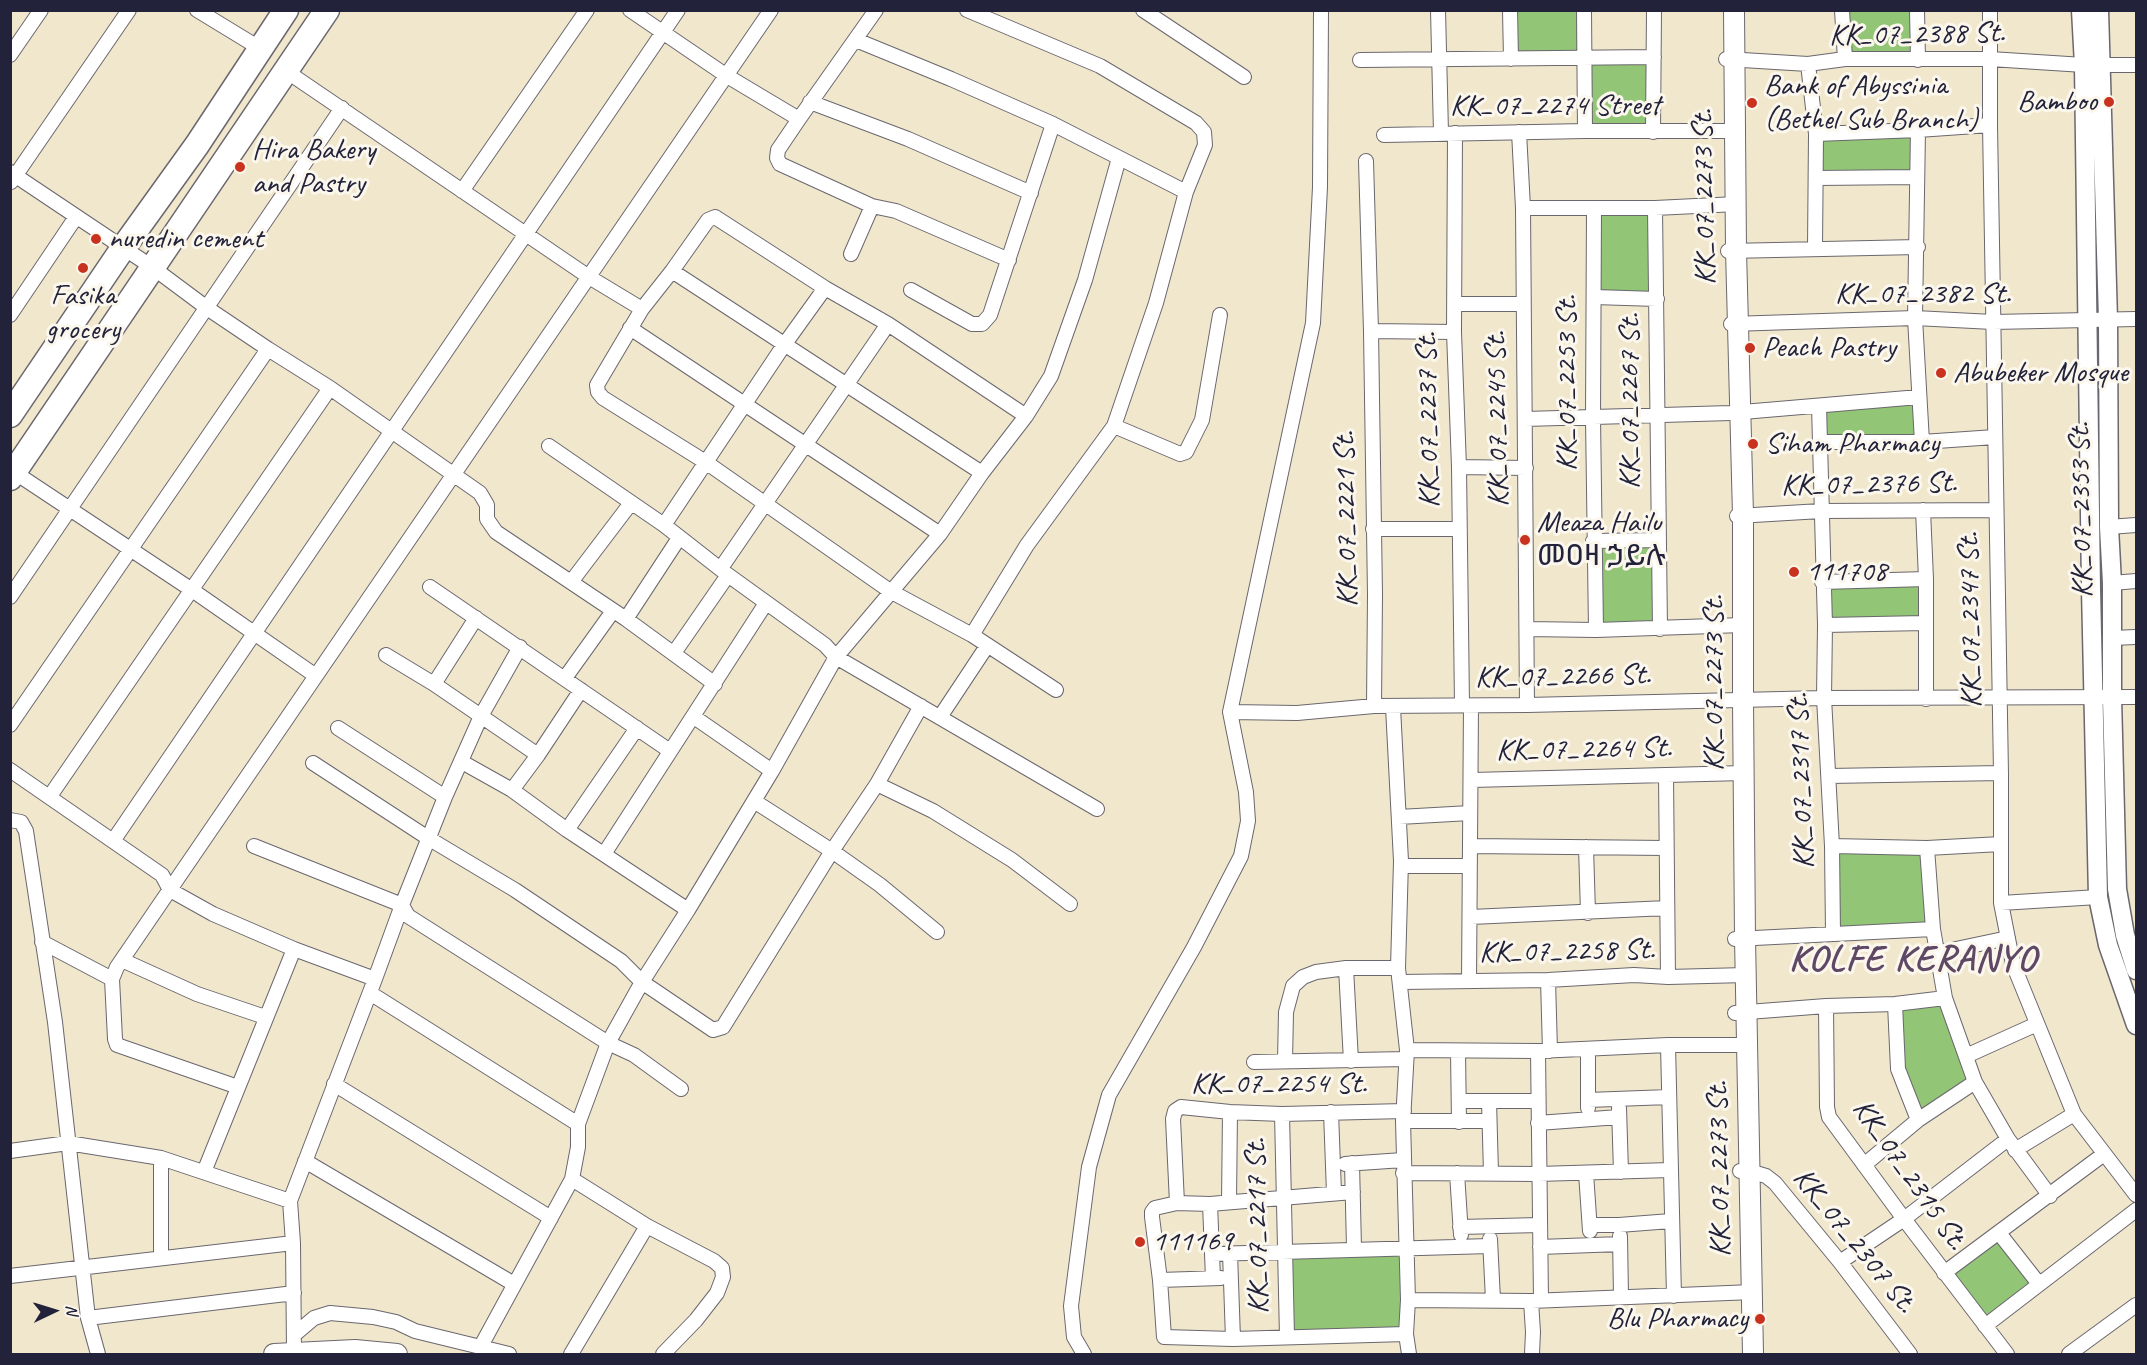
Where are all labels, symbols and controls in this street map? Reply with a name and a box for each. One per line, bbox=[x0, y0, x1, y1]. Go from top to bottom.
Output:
street label: KK_07_2388 St. bbox=[1829, 15, 2005, 55]
place label: Bank of Abyssinia (Bethel Sub Branch) bbox=[1764, 68, 1978, 138]
place label: Bamboo bbox=[2017, 84, 2097, 120]
street label: KK_07_2274 Street bbox=[1450, 88, 1660, 124]
marker: Bamboo bbox=[2102, 95, 2116, 109]
marker: Bank of Abyssinia (Bethel Sub Branch) bbox=[1745, 96, 1759, 110]
street label: KK_07_2273 St. bbox=[1685, 109, 1725, 285]
place label: Hira Bakery and Pastry bbox=[252, 132, 375, 202]
marker: Hira Bakery and Pastry bbox=[233, 160, 247, 174]
place label: nuredin cement bbox=[108, 221, 263, 257]
marker: nuredin cement bbox=[89, 232, 103, 246]
marker: Fasika grocery bbox=[76, 261, 90, 275]
street label: KK_07_2382 St. bbox=[1835, 276, 2011, 312]
place label: Fasika grocery bbox=[46, 278, 120, 348]
street label: KK_07_2253 St. bbox=[1549, 295, 1585, 471]
street label: KK_07_2267 St. bbox=[1612, 313, 1648, 489]
place label: Peach Pastry bbox=[1762, 330, 1896, 366]
street label: KK_07_2245 St. bbox=[1478, 331, 1518, 507]
street label: KK_07_2237 St. bbox=[1409, 332, 1449, 508]
marker: Peach Pastry bbox=[1743, 341, 1757, 355]
place label: Abubeker Mosque bbox=[1953, 355, 2128, 391]
marker: Abubeker Mosque bbox=[1934, 366, 1948, 380]
street label: KK_07_2353 St. bbox=[2062, 422, 2102, 598]
place label: Siham Pharmacy bbox=[1765, 426, 1939, 462]
street label: KK_07_2221 St. bbox=[1327, 431, 1367, 607]
marker: Siham Pharmacy bbox=[1746, 437, 1760, 451]
street label: KK_07_2376 St. bbox=[1781, 465, 1957, 505]
place label: Meaza Hailu መዐዛ ኃይሉ bbox=[1537, 505, 1666, 576]
street label: KK_07_2347 St. bbox=[1951, 532, 1991, 708]
marker: Meaza Hailu መዐዛ ኃይሉ bbox=[1518, 533, 1532, 547]
place label: 111708 bbox=[1806, 554, 1887, 590]
marker: 111708 bbox=[1787, 565, 1801, 579]
street label: KK_07_2273 St. bbox=[1696, 595, 1732, 771]
street label: KK_07_2266 St. bbox=[1475, 657, 1651, 697]
street label: KK_07_2317 St. bbox=[1781, 693, 1823, 869]
street label: KK_07_2264 St. bbox=[1496, 730, 1672, 770]
street label: KK_07_2258 St. bbox=[1479, 932, 1655, 972]
district label: KOLFE KERANYO bbox=[1791, 939, 2035, 983]
street label: KK_07_2254 St. bbox=[1191, 1066, 1367, 1102]
street label: KK_07_2273 St. bbox=[1700, 1081, 1740, 1257]
street label: KK_07_2315 St. bbox=[1844, 1093, 1974, 1257]
street label: KK_07_2217 St. bbox=[1238, 1138, 1278, 1314]
street label: KK_07_2307 St. bbox=[1785, 1161, 1923, 1321]
place label: 111169 bbox=[1152, 1224, 1233, 1260]
marker: 111169 bbox=[1133, 1235, 1147, 1249]
north arrow bbox=[24, 1281, 84, 1341]
place label: Blu Pharmacy bbox=[1607, 1301, 1748, 1337]
text: N bbox=[62, 1304, 82, 1315]
marker: Blu Pharmacy bbox=[1753, 1312, 1767, 1326]

